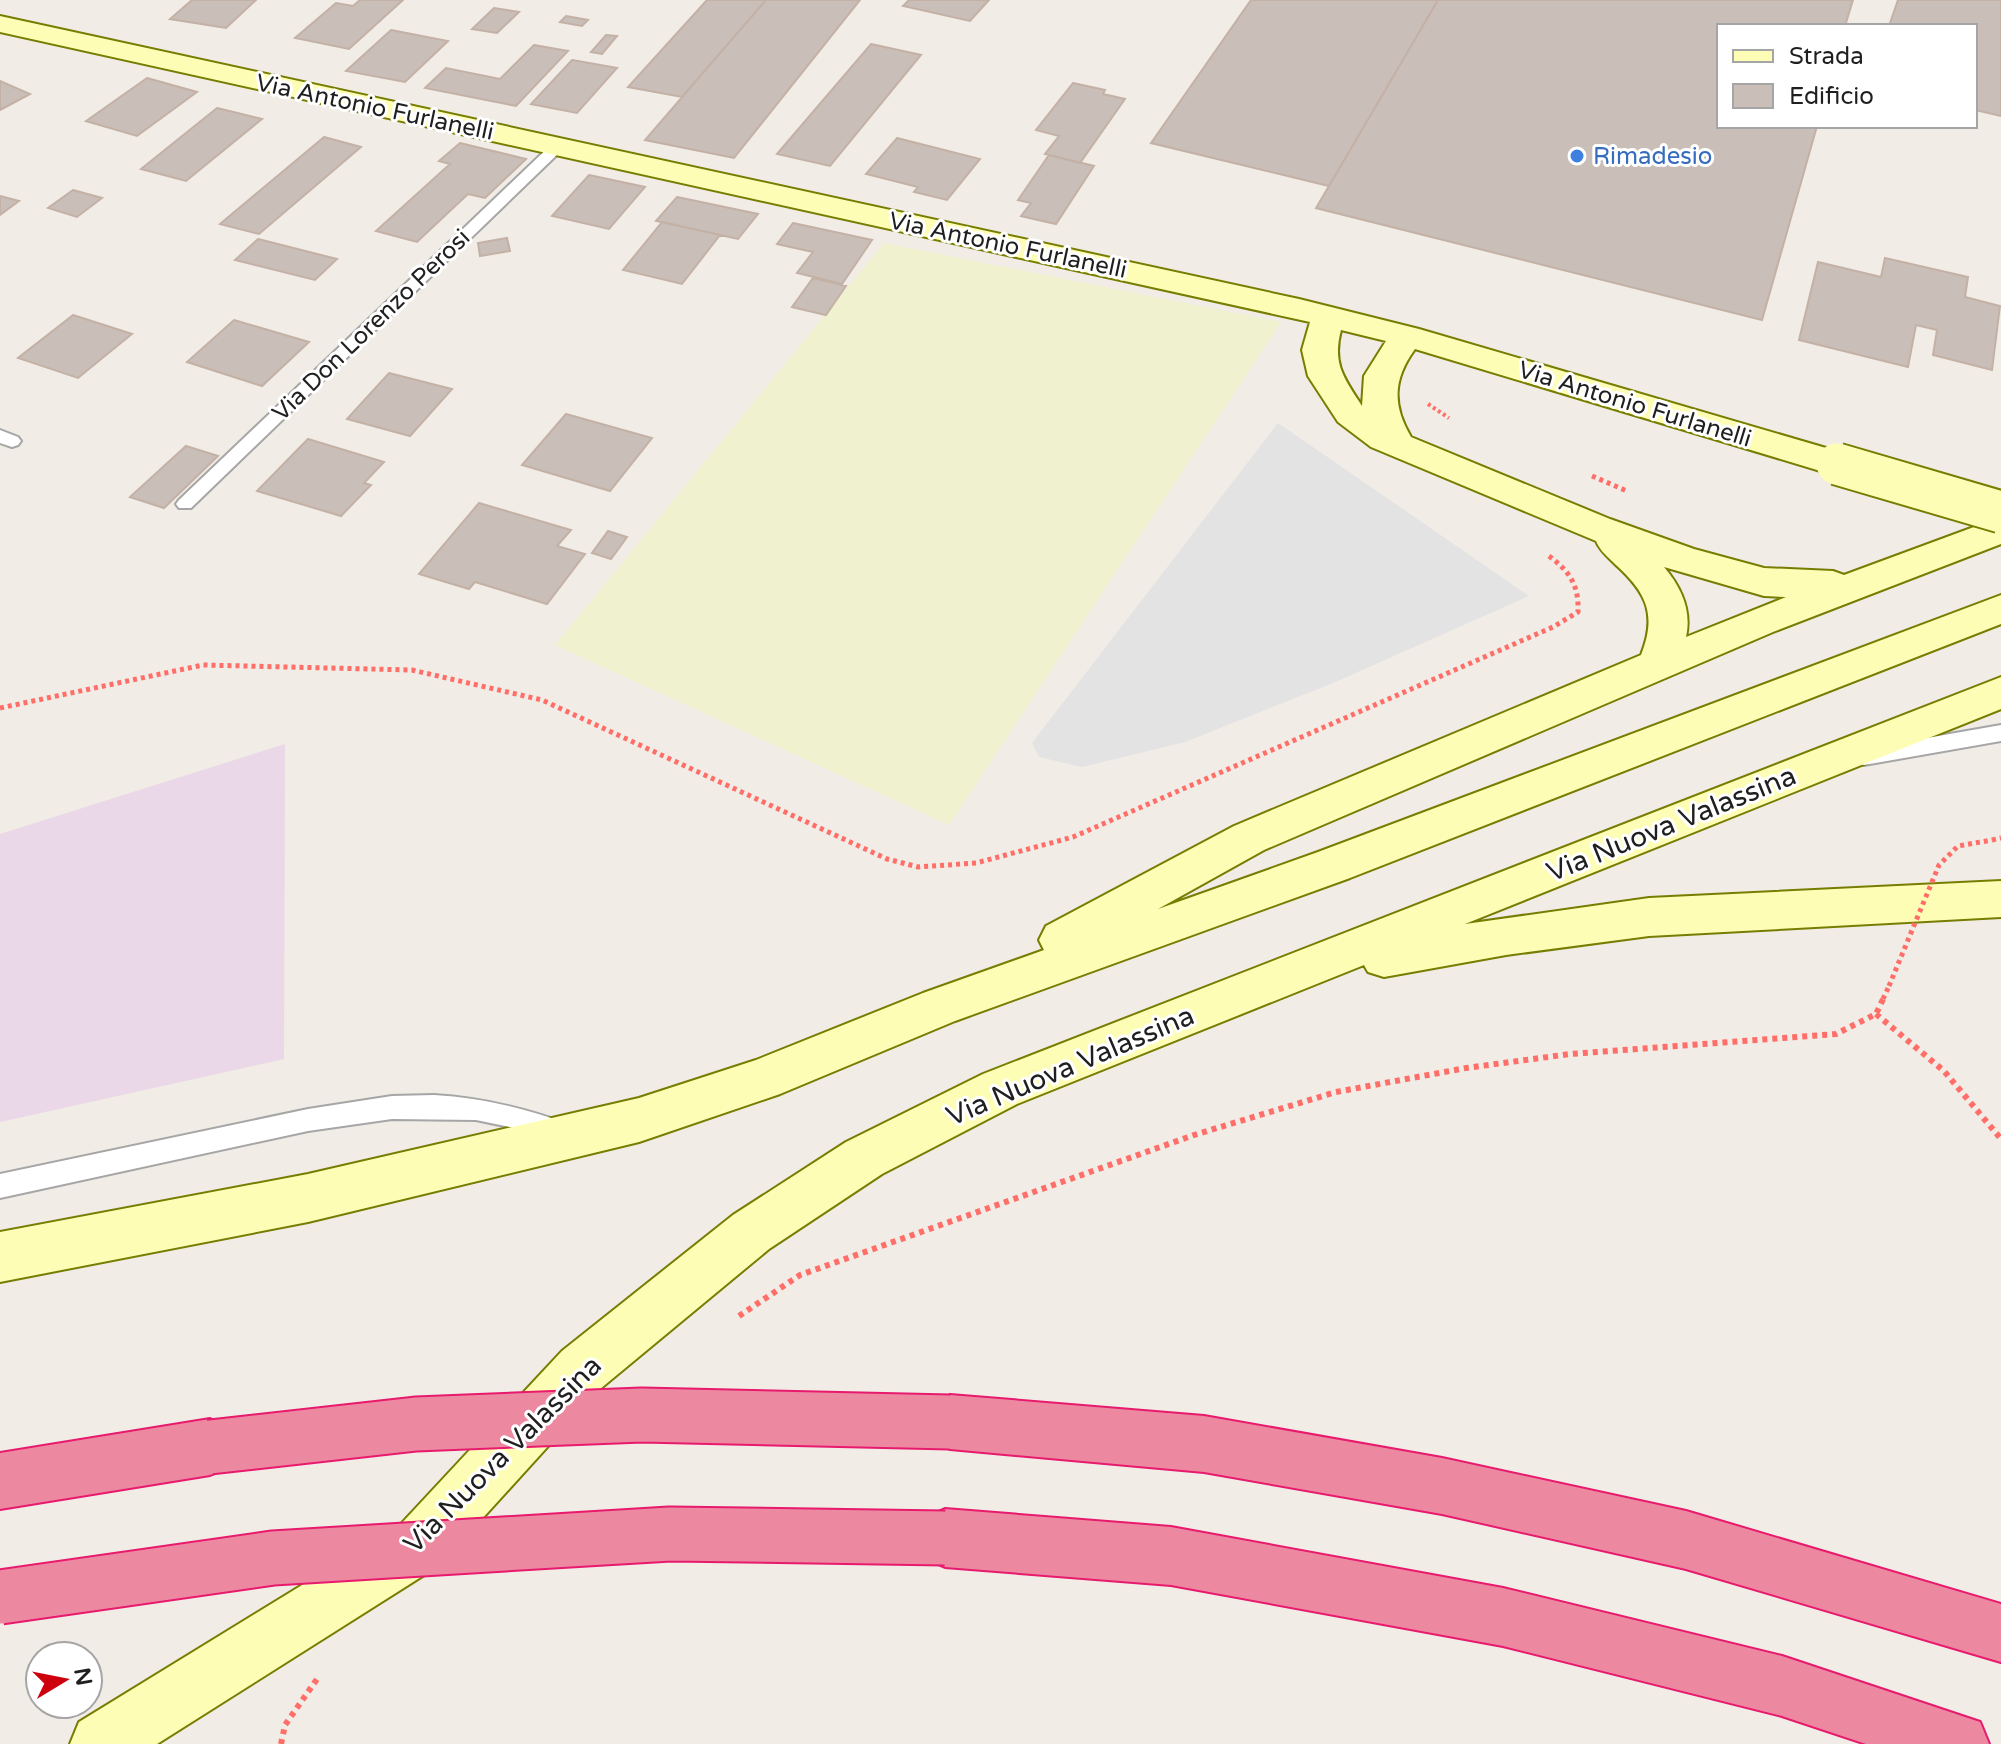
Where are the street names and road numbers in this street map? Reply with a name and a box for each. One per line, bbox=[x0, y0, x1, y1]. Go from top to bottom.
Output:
street label: Via Antonio Furlanelli bbox=[253, 68, 496, 147]
street label: Via Antonio Furlanelli bbox=[886, 206, 1129, 285]
street label: Via Don Lorenzo Perosi bbox=[266, 223, 476, 427]
street label: Via Antonio Furlanelli bbox=[1515, 355, 1755, 454]
street label: Via Nuova Valassina bbox=[1542, 758, 1801, 889]
street label: Via Nuova Valassina bbox=[941, 998, 1199, 1133]
street label: Via Nuova Valassina bbox=[397, 1349, 609, 1561]

